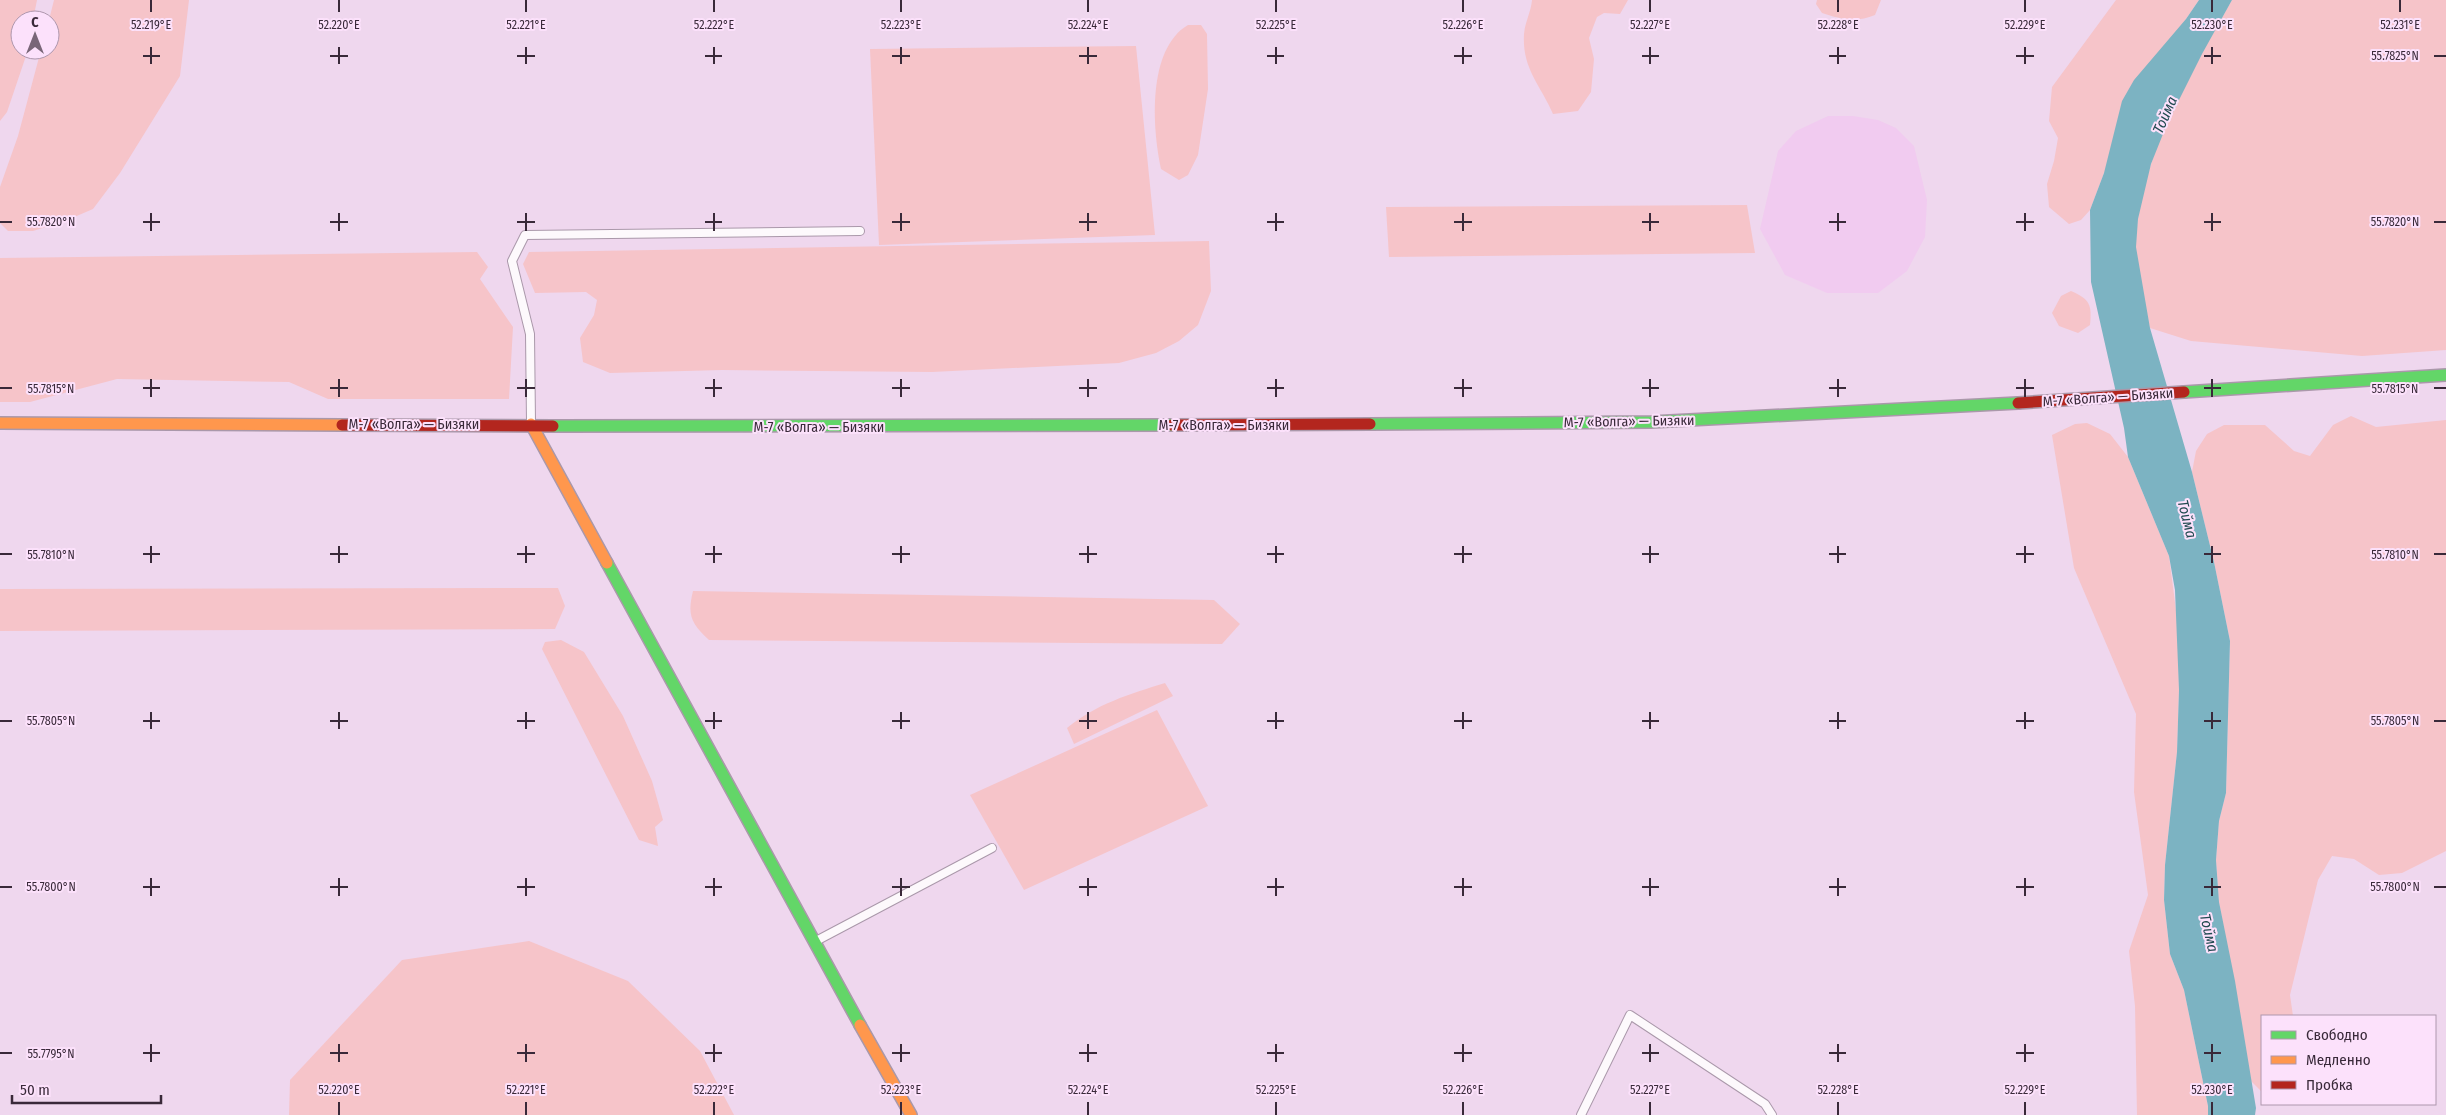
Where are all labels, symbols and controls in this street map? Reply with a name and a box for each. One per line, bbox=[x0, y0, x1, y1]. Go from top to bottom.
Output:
north arrow bbox=[10, 10, 60, 60]
text: С bbox=[31, 14, 39, 31]
text: 52.219°E bbox=[131, 18, 171, 32]
text: 52.220°E bbox=[318, 18, 360, 32]
text: 52.221°E bbox=[506, 18, 546, 32]
text: 52.222°E bbox=[694, 18, 735, 32]
text: 52.223°E bbox=[881, 18, 922, 32]
text: 52.224°E bbox=[1068, 18, 1109, 32]
text: 52.225°E bbox=[1256, 18, 1297, 32]
text: 52.226°E bbox=[1443, 18, 1484, 32]
text: 52.227°E bbox=[1630, 18, 1670, 32]
text: 52.228°E bbox=[1817, 18, 1859, 32]
text: 52.229°E bbox=[2005, 18, 2046, 32]
text: 52.230°E bbox=[2191, 18, 2233, 32]
text: 52.231°E bbox=[2380, 18, 2420, 32]
text: 55.7825°N bbox=[2371, 49, 2419, 63]
water label: Тойма bbox=[2149, 94, 2181, 136]
text: 55.7820°N bbox=[27, 215, 75, 229]
text: 55.7820°N bbox=[2371, 215, 2419, 229]
text: 55.7815°N bbox=[28, 382, 74, 396]
text: 55.7815°N bbox=[2372, 382, 2418, 396]
street label: М-7 «Волга» — Бизяки bbox=[2042, 384, 2174, 411]
street label: М-7 «Волга» — Бизяки bbox=[1563, 412, 1695, 431]
street label: М-7 «Волга» — Бизяки bbox=[349, 416, 479, 433]
street label: М-7 «Волга» — Бизяки bbox=[1159, 417, 1289, 434]
street label: М-7 «Волга» — Бизяки bbox=[754, 419, 884, 436]
water label: Тойма bbox=[2174, 498, 2200, 540]
text: 55.7810°N bbox=[27, 548, 75, 562]
text: 55.7810°N bbox=[2371, 548, 2419, 562]
text: 55.7805°N bbox=[27, 714, 75, 728]
text: 55.7805°N bbox=[2371, 714, 2419, 728]
text: 55.7800°N bbox=[26, 880, 76, 894]
text: 55.7800°N bbox=[2370, 880, 2420, 894]
water label: Тойма bbox=[2196, 912, 2222, 954]
legend bbox=[2261, 1015, 2436, 1105]
text: Свободно bbox=[2306, 1026, 2368, 1044]
text: 55.7795°N bbox=[27, 1047, 75, 1061]
text: Медленно bbox=[2306, 1051, 2371, 1069]
scale bar bbox=[12, 1072, 161, 1104]
text: Пробка bbox=[2306, 1076, 2353, 1094]
text: 50 m bbox=[20, 1081, 50, 1099]
text: 52.220°E bbox=[318, 1083, 360, 1097]
text: 52.221°E bbox=[506, 1083, 546, 1097]
text: 52.222°E bbox=[694, 1083, 735, 1097]
text: 52.223°E bbox=[881, 1083, 922, 1097]
text: 52.224°E bbox=[1068, 1083, 1109, 1097]
text: 52.225°E bbox=[1256, 1083, 1297, 1097]
text: 52.226°E bbox=[1443, 1083, 1484, 1097]
text: 52.227°E bbox=[1630, 1083, 1670, 1097]
text: 52.228°E bbox=[1817, 1083, 1859, 1097]
text: 52.229°E bbox=[2005, 1083, 2046, 1097]
text: 52.230°E bbox=[2191, 1083, 2233, 1097]

